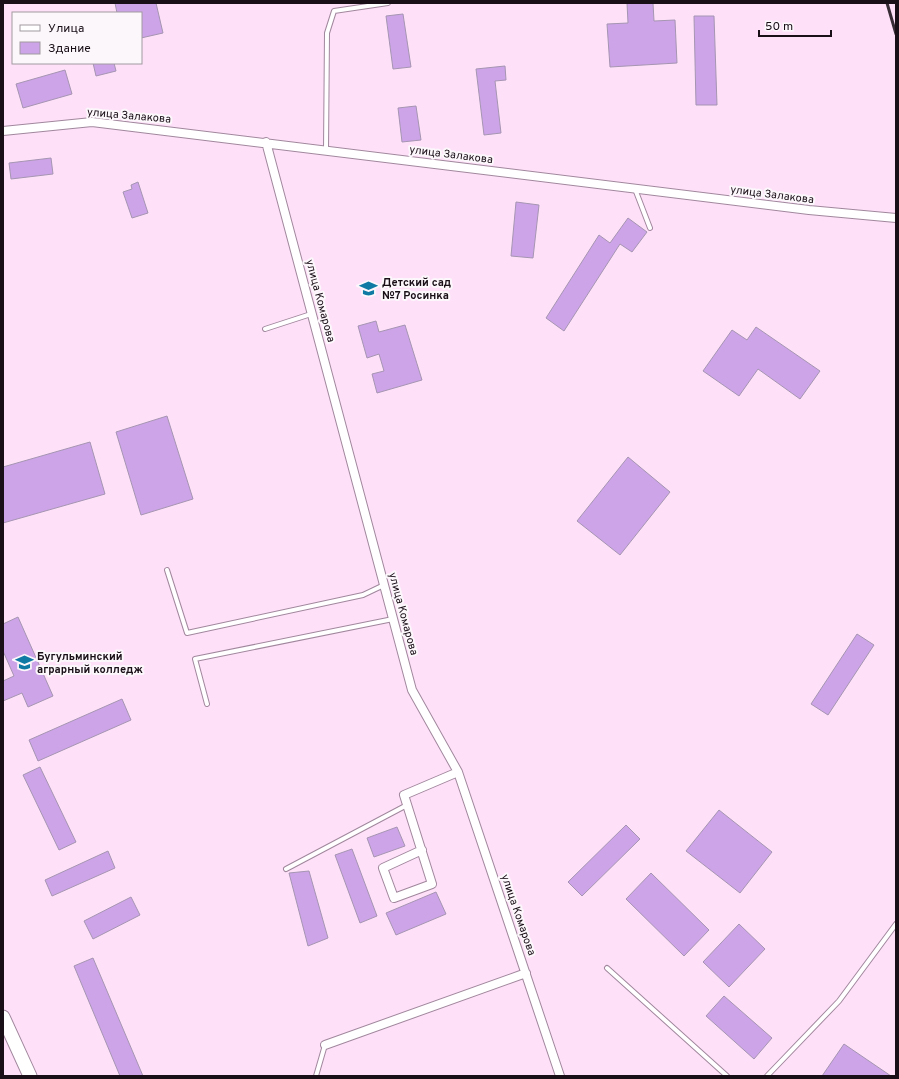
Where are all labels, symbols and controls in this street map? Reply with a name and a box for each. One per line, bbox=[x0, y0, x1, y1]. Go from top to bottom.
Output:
legend bbox=[12, 12, 142, 64]
scale bar bbox=[759, 12, 831, 38]
text: 50 m bbox=[765, 19, 793, 35]
text: Улица bbox=[48, 21, 84, 37]
text: Здание bbox=[48, 41, 91, 57]
street label: улица Залакова bbox=[86, 105, 172, 127]
street label: улица Залакова bbox=[408, 143, 494, 167]
street label: улица Залакова bbox=[729, 183, 815, 207]
street label: улица Комарова bbox=[302, 258, 338, 344]
place label: Детский сад №7 Росинка bbox=[382, 276, 451, 303]
school or university icon: Детский сад №7 Росинка bbox=[359, 279, 379, 299]
street label: улица Комарова bbox=[385, 571, 421, 657]
place label: Бугульминский аграрный колледж bbox=[37, 650, 143, 677]
school or university icon: Бугульминский аграрный колледж bbox=[14, 653, 34, 673]
street label: улица Комарова bbox=[498, 872, 539, 958]

